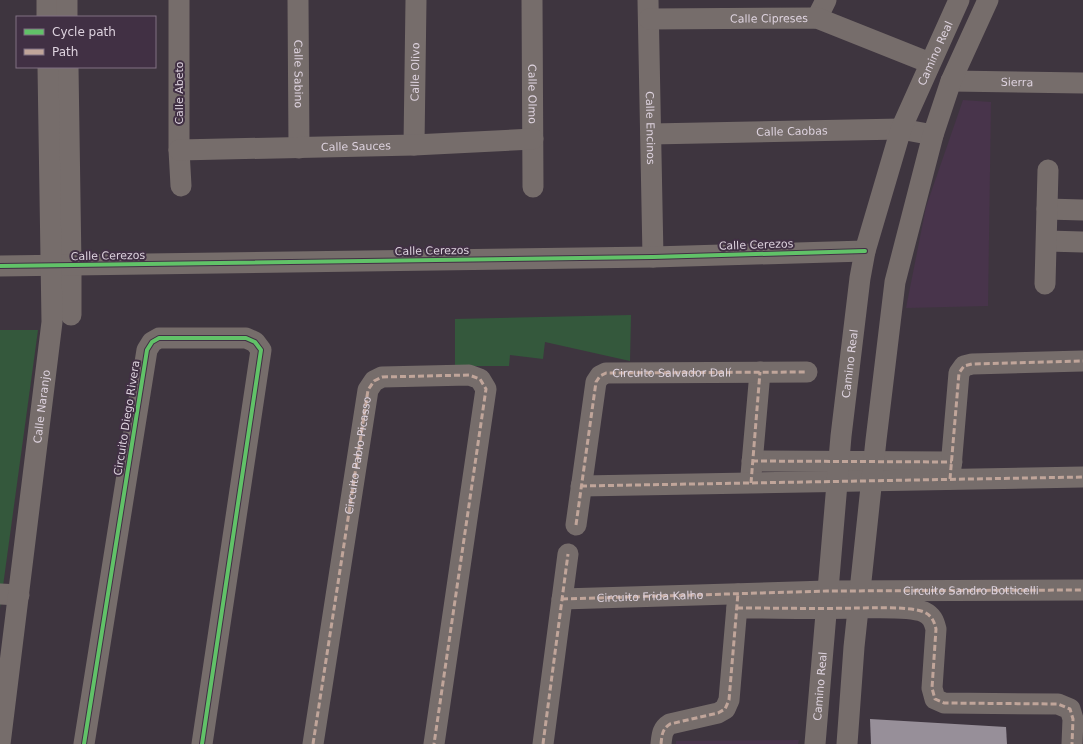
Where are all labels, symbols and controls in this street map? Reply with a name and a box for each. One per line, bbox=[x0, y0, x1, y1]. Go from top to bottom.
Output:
street label: Calle Cipreses bbox=[730, 12, 808, 25]
legend bbox=[16, 16, 156, 68]
street label: Camino Real bbox=[915, 19, 955, 87]
text: Cycle path bbox=[52, 25, 116, 39]
street label: Calle Sabino bbox=[292, 40, 305, 108]
street label: Calle Olivo bbox=[408, 42, 422, 102]
text: Path bbox=[52, 45, 78, 59]
street label: Calle Abeto bbox=[173, 61, 186, 125]
street label: Calle Olmo bbox=[526, 64, 539, 124]
street label: Sierra bbox=[1001, 75, 1033, 89]
street label: Calle Encinos bbox=[643, 91, 658, 165]
street label: Calle Caobas bbox=[756, 124, 828, 138]
street label: Calle Sauces bbox=[321, 139, 391, 153]
street label: Calle Cerezos bbox=[719, 237, 794, 253]
street label: Calle Cerezos bbox=[395, 244, 470, 258]
street label: Calle Cerezos bbox=[71, 249, 146, 263]
street label: Camino Real bbox=[839, 328, 860, 399]
street label: Circuito Diego Rivera bbox=[111, 360, 143, 476]
street label: Circuito Salvador Dalí bbox=[612, 366, 732, 379]
street label: Calle Naranjo bbox=[31, 369, 53, 444]
street label: Circuito Pablo Picasso bbox=[342, 395, 373, 515]
street label: Circuito Sandro Botticelli bbox=[903, 584, 1039, 597]
street label: Circuito Frida Kalho bbox=[596, 588, 704, 604]
street label: Camino Real bbox=[810, 651, 829, 721]

